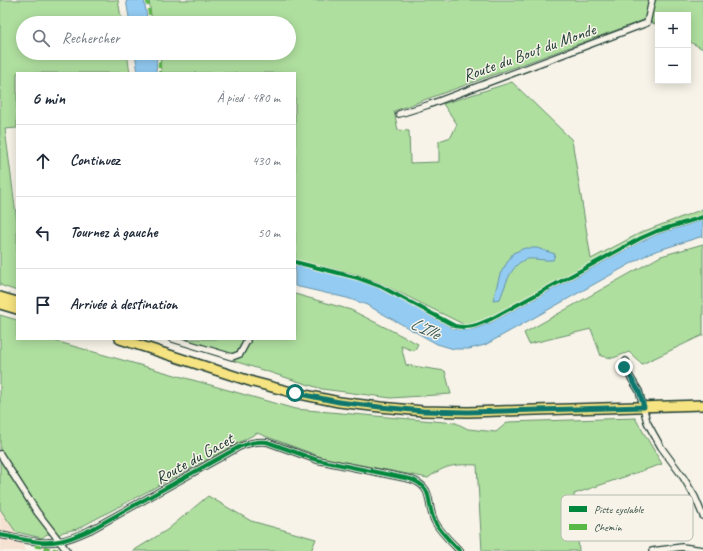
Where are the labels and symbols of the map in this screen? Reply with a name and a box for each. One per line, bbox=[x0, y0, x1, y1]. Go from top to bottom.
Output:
street label: Route du Bout du Monde bbox=[460, 18, 600, 86]
water label: L'Ille bbox=[407, 312, 446, 345]
route end bbox=[615, 358, 633, 376]
route start bbox=[286, 384, 304, 402]
street label: Route du Gacet bbox=[151, 427, 239, 489]
legend bbox=[561, 495, 693, 541]
text: Piste cyclable bbox=[594, 502, 645, 516]
text: Chemin bbox=[594, 520, 623, 534]

